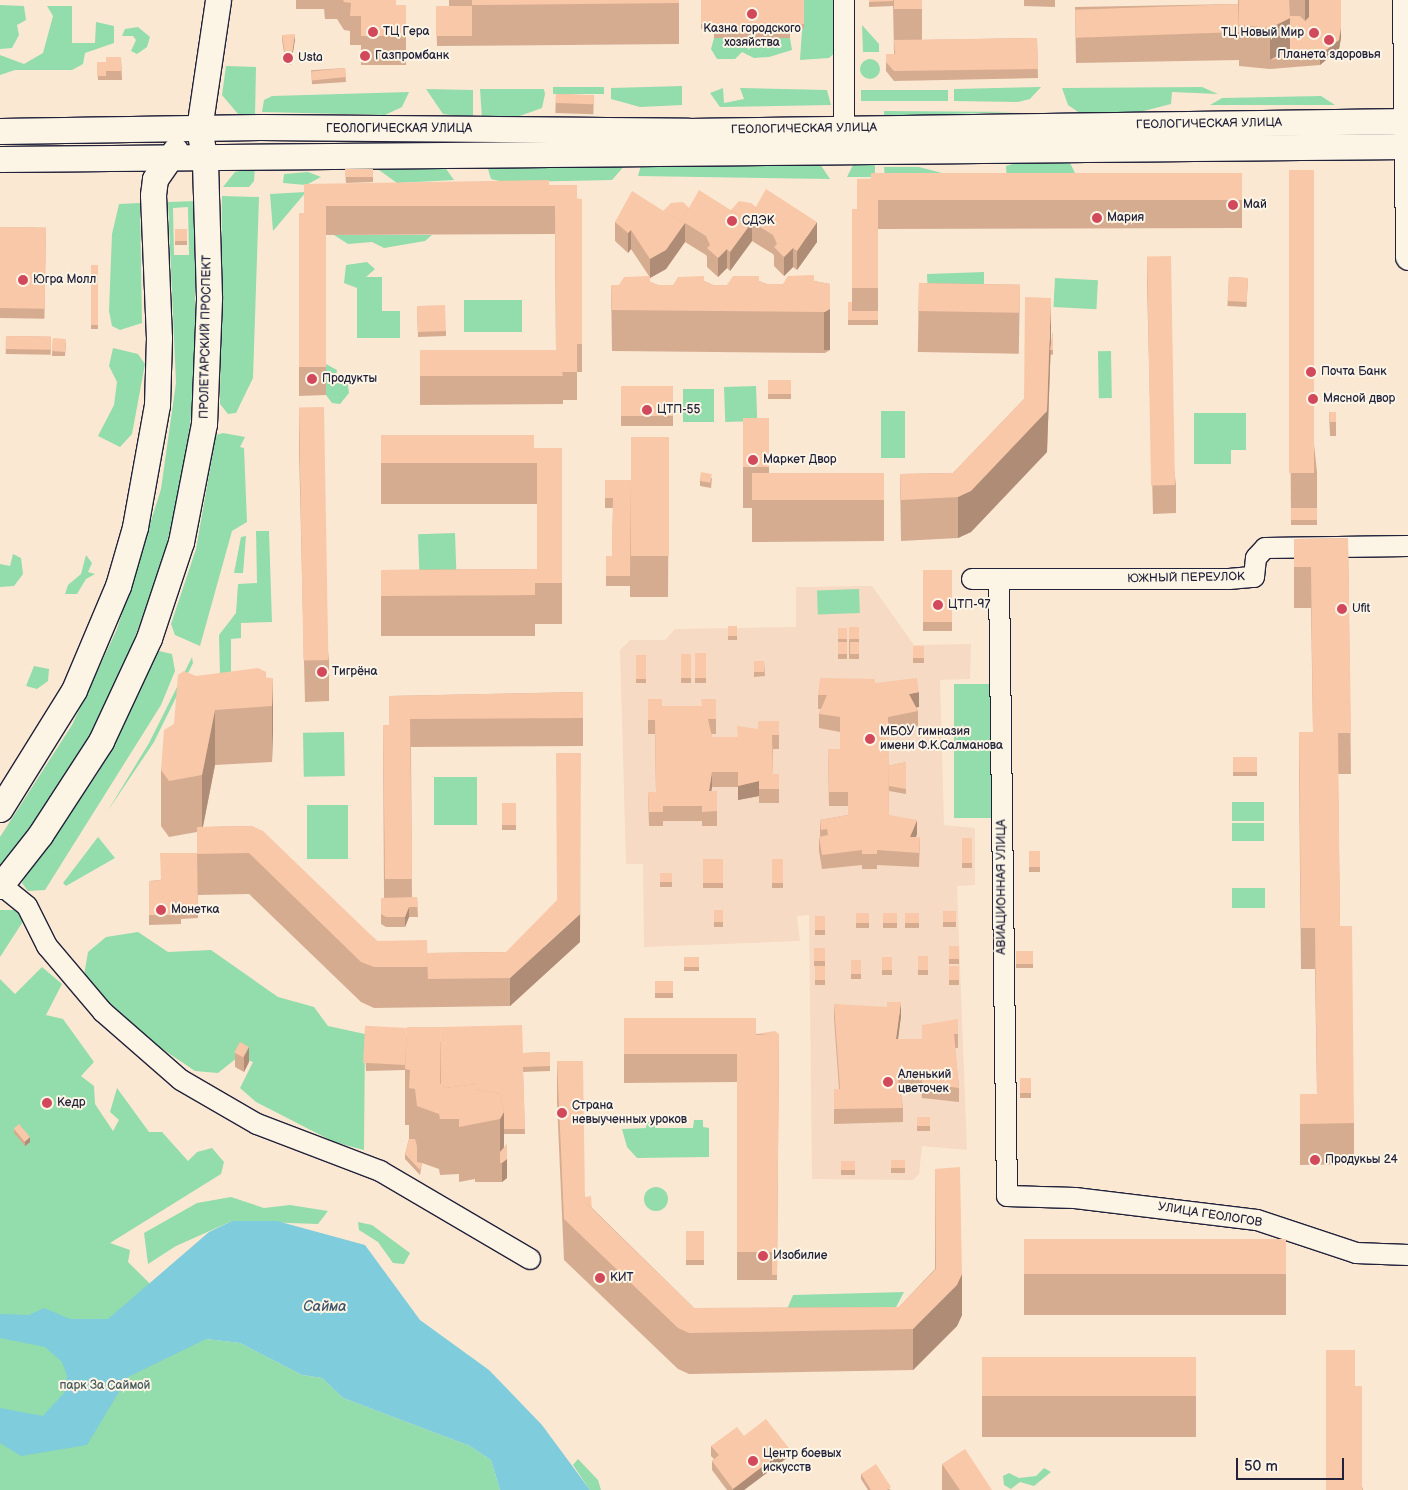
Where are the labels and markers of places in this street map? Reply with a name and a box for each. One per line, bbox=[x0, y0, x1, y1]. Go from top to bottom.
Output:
marker: Казна городского хозяйства bbox=[746, 8, 758, 20]
place label: Казна городского хозяйства bbox=[703, 22, 801, 50]
place label: ТЦ Гера bbox=[383, 25, 430, 39]
marker: ТЦ Гера bbox=[367, 26, 379, 38]
place label: ТЦ Новый Мир bbox=[1221, 26, 1304, 40]
marker: ТЦ Новый Мир bbox=[1308, 27, 1320, 39]
marker: Планета здоровья bbox=[1323, 34, 1335, 46]
place label: Планета здоровья bbox=[1277, 48, 1381, 62]
place label: Газпромбанк bbox=[375, 49, 449, 63]
marker: Газпромбанк bbox=[359, 50, 371, 62]
place label: Usta bbox=[298, 51, 323, 65]
marker: Usta bbox=[282, 52, 294, 64]
place label: Май bbox=[1243, 198, 1267, 212]
marker: Май bbox=[1227, 199, 1239, 211]
place label: Мария bbox=[1107, 211, 1144, 225]
marker: Мария bbox=[1091, 212, 1103, 224]
place label: СДЭК bbox=[742, 214, 774, 228]
marker: СДЭК bbox=[726, 215, 738, 227]
place label: Югра Молл bbox=[33, 273, 96, 287]
marker: Югра Молл bbox=[17, 274, 29, 286]
place label: Почта Банк bbox=[1321, 365, 1387, 379]
marker: Почта Банк bbox=[1305, 366, 1317, 378]
place label: Продукты bbox=[322, 372, 377, 386]
marker: Продукты bbox=[306, 373, 318, 385]
place label: Мясной двор bbox=[1323, 392, 1395, 406]
marker: Мясной двор bbox=[1307, 393, 1319, 405]
place label: ЦТП-55 bbox=[657, 403, 700, 417]
marker: ЦТП-55 bbox=[641, 404, 653, 416]
place label: Маркет Двор bbox=[763, 453, 837, 467]
marker: Маркет Двор bbox=[747, 454, 759, 466]
place label: ЦТП-97 bbox=[948, 598, 990, 612]
marker: ЦТП-97 bbox=[932, 599, 944, 611]
place label: Ufit bbox=[1352, 602, 1370, 616]
marker: Ufit bbox=[1336, 603, 1348, 615]
place label: Тигрёна bbox=[332, 665, 378, 679]
marker: Тигрёна bbox=[316, 666, 328, 678]
place label: МБОУ гимназия имени Ф.К.Салманова bbox=[880, 725, 1003, 753]
marker: МБОУ гимназия имени Ф.К.Салманова bbox=[864, 733, 876, 745]
place label: Монетка bbox=[171, 903, 220, 917]
marker: Монетка bbox=[155, 904, 167, 916]
place label: Аленький цветочек bbox=[898, 1068, 951, 1096]
marker: Аленький цветочек bbox=[882, 1076, 894, 1088]
place label: Кедр bbox=[57, 1096, 85, 1110]
marker: Кедр bbox=[41, 1097, 53, 1109]
place label: Страна невыученных уроков bbox=[572, 1099, 687, 1127]
marker: Страна невыученных уроков bbox=[556, 1107, 568, 1119]
place label: Продукьы 24 bbox=[1325, 1153, 1398, 1167]
marker: Продукьы 24 bbox=[1309, 1154, 1321, 1166]
place label: Изобилие bbox=[773, 1249, 827, 1263]
marker: Изобилие bbox=[757, 1250, 769, 1262]
place label: КИТ bbox=[610, 1271, 634, 1285]
marker: КИТ bbox=[594, 1272, 606, 1284]
place label: Центр боевых искусств bbox=[763, 1447, 841, 1475]
marker: Центр боевых искусств bbox=[747, 1455, 759, 1467]

